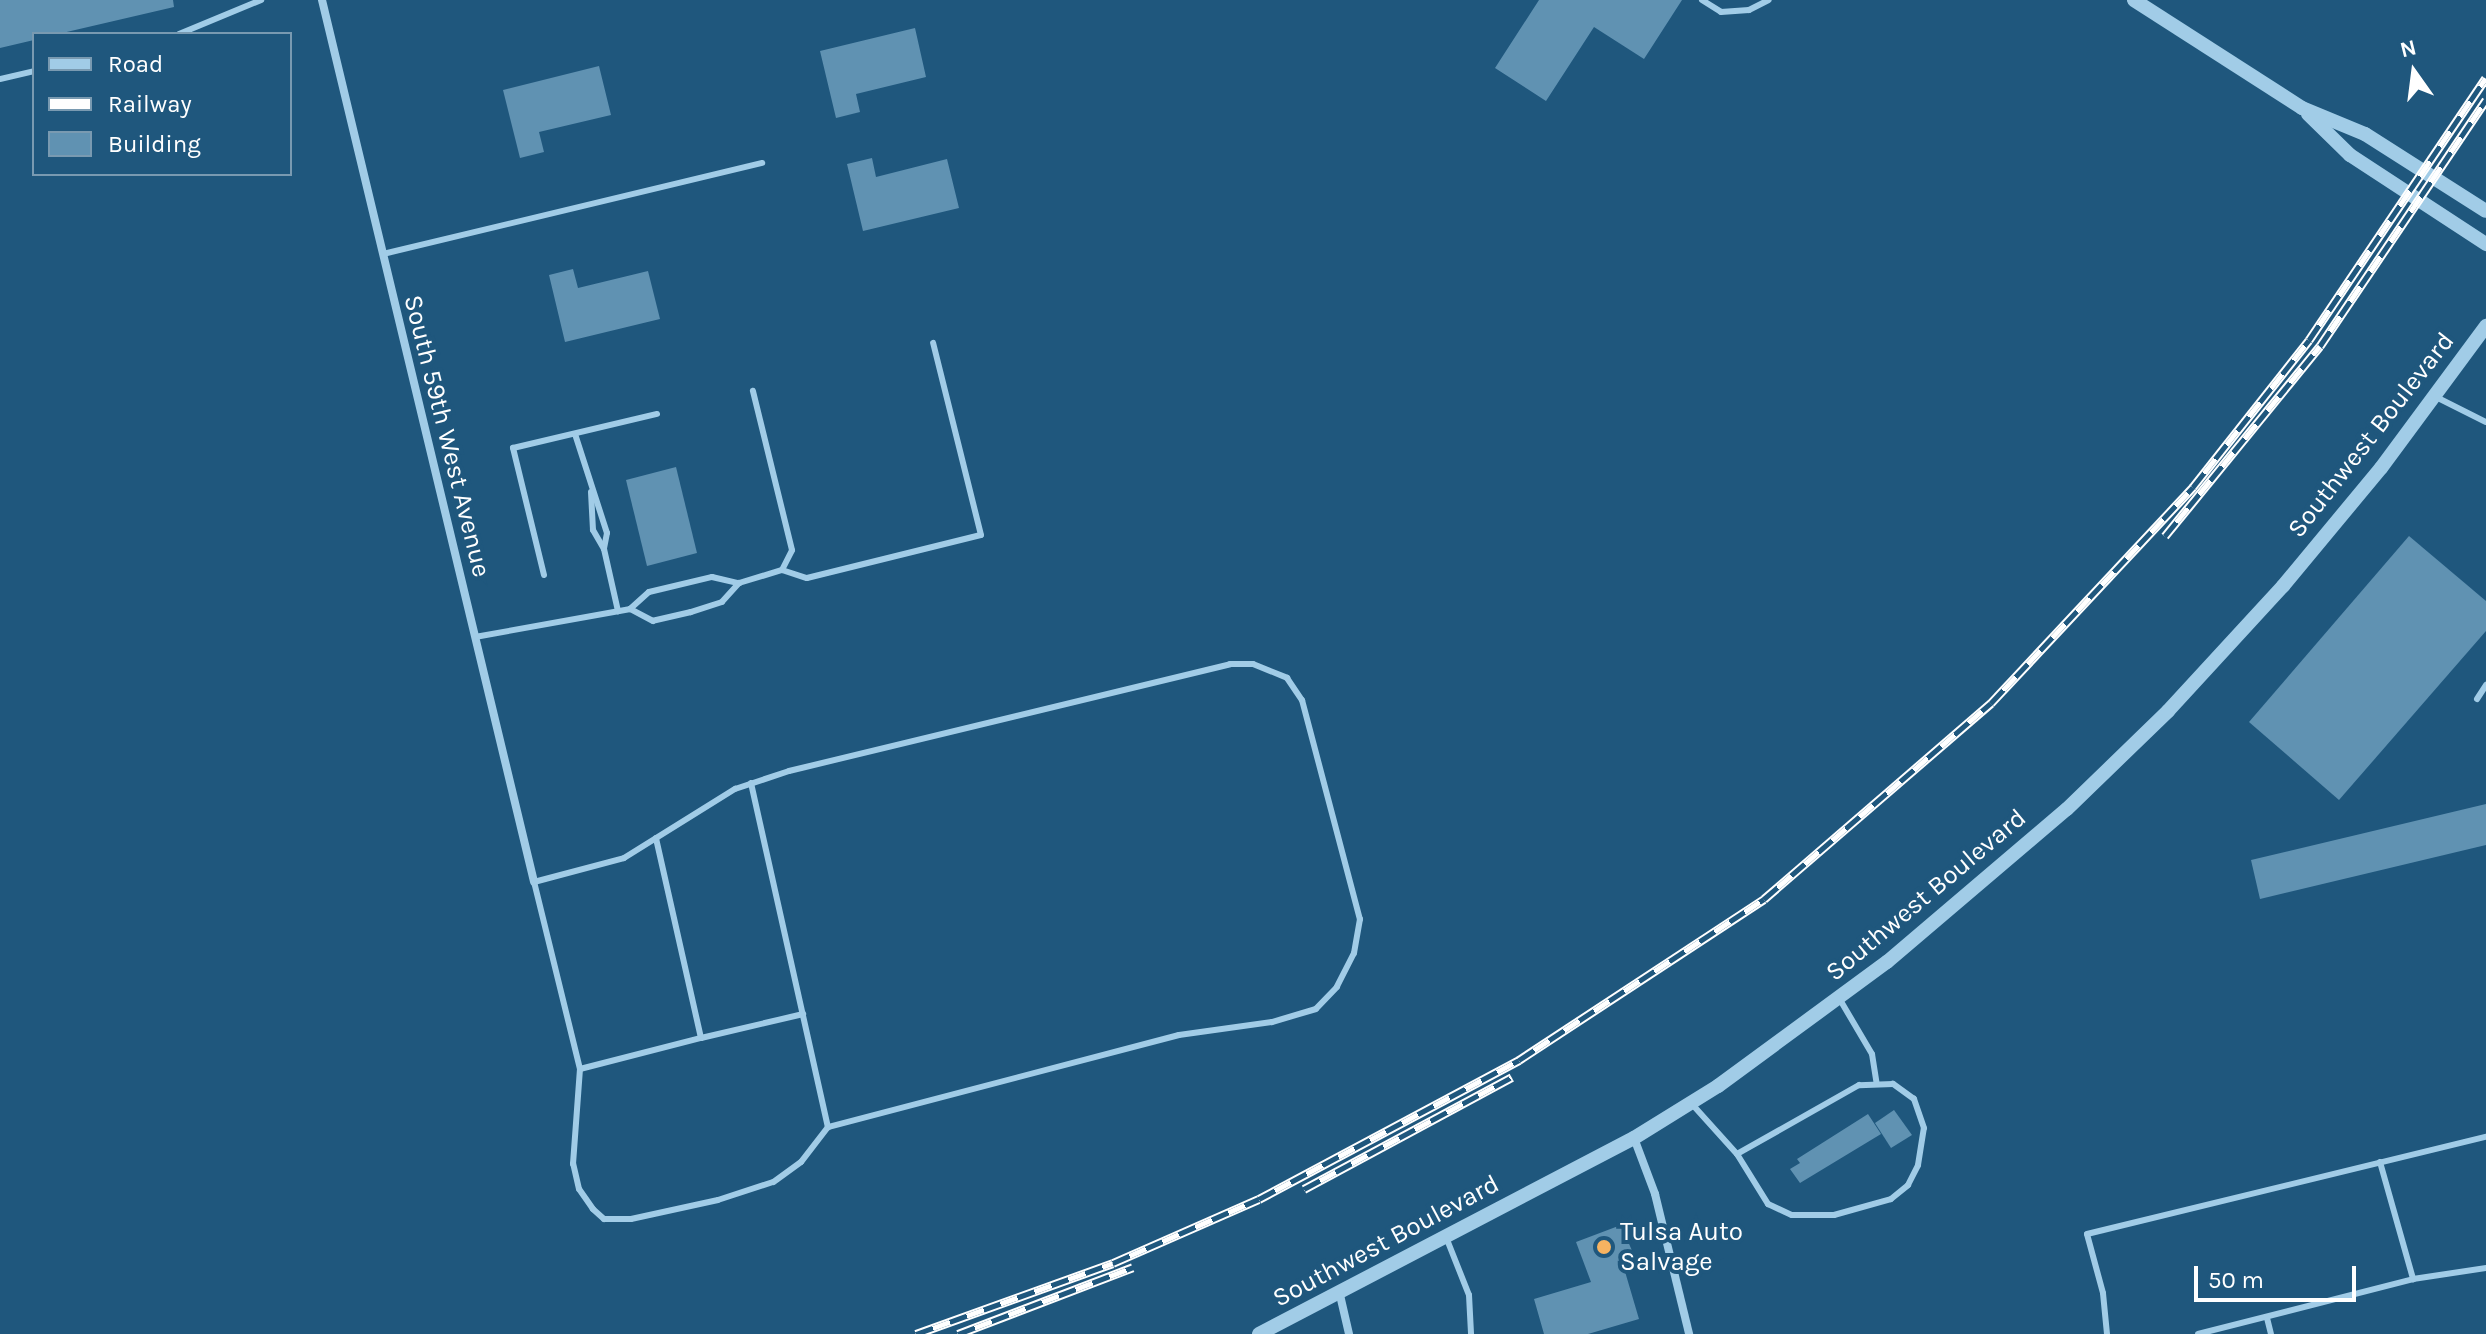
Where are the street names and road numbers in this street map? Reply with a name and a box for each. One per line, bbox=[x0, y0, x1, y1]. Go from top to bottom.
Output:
street label: South 59th West Avenue bbox=[397, 292, 497, 580]
street label: Southwest Boulevard bbox=[2281, 326, 2461, 544]
street label: Southwest Boulevard bbox=[1820, 802, 2032, 988]
street label: Southwest Boulevard bbox=[1267, 1168, 1505, 1314]

